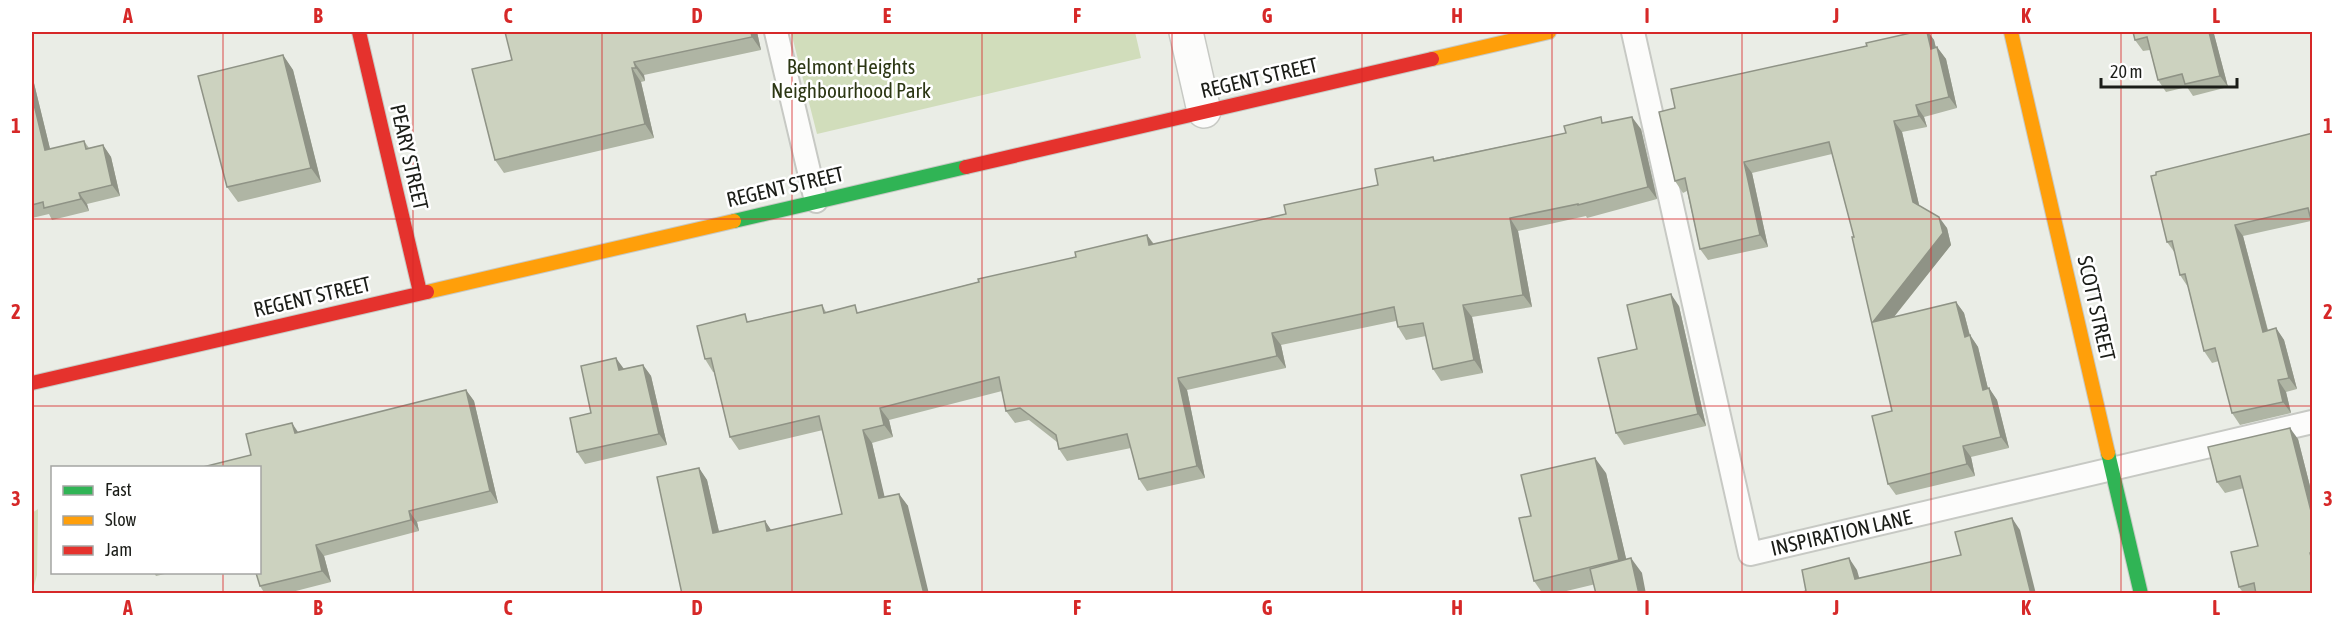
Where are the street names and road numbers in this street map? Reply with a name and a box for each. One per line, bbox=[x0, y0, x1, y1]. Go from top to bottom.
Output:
street label: REGENT STREET bbox=[1198, 52, 1320, 102]
street label: PEARY STREET bbox=[386, 102, 434, 212]
street label: REGENT STREET bbox=[724, 161, 846, 211]
street label: SCOTT STREET bbox=[2073, 253, 2121, 363]
street label: REGENT STREET bbox=[251, 271, 373, 321]
street label: INSPIRATION LANE bbox=[1768, 504, 1914, 560]

